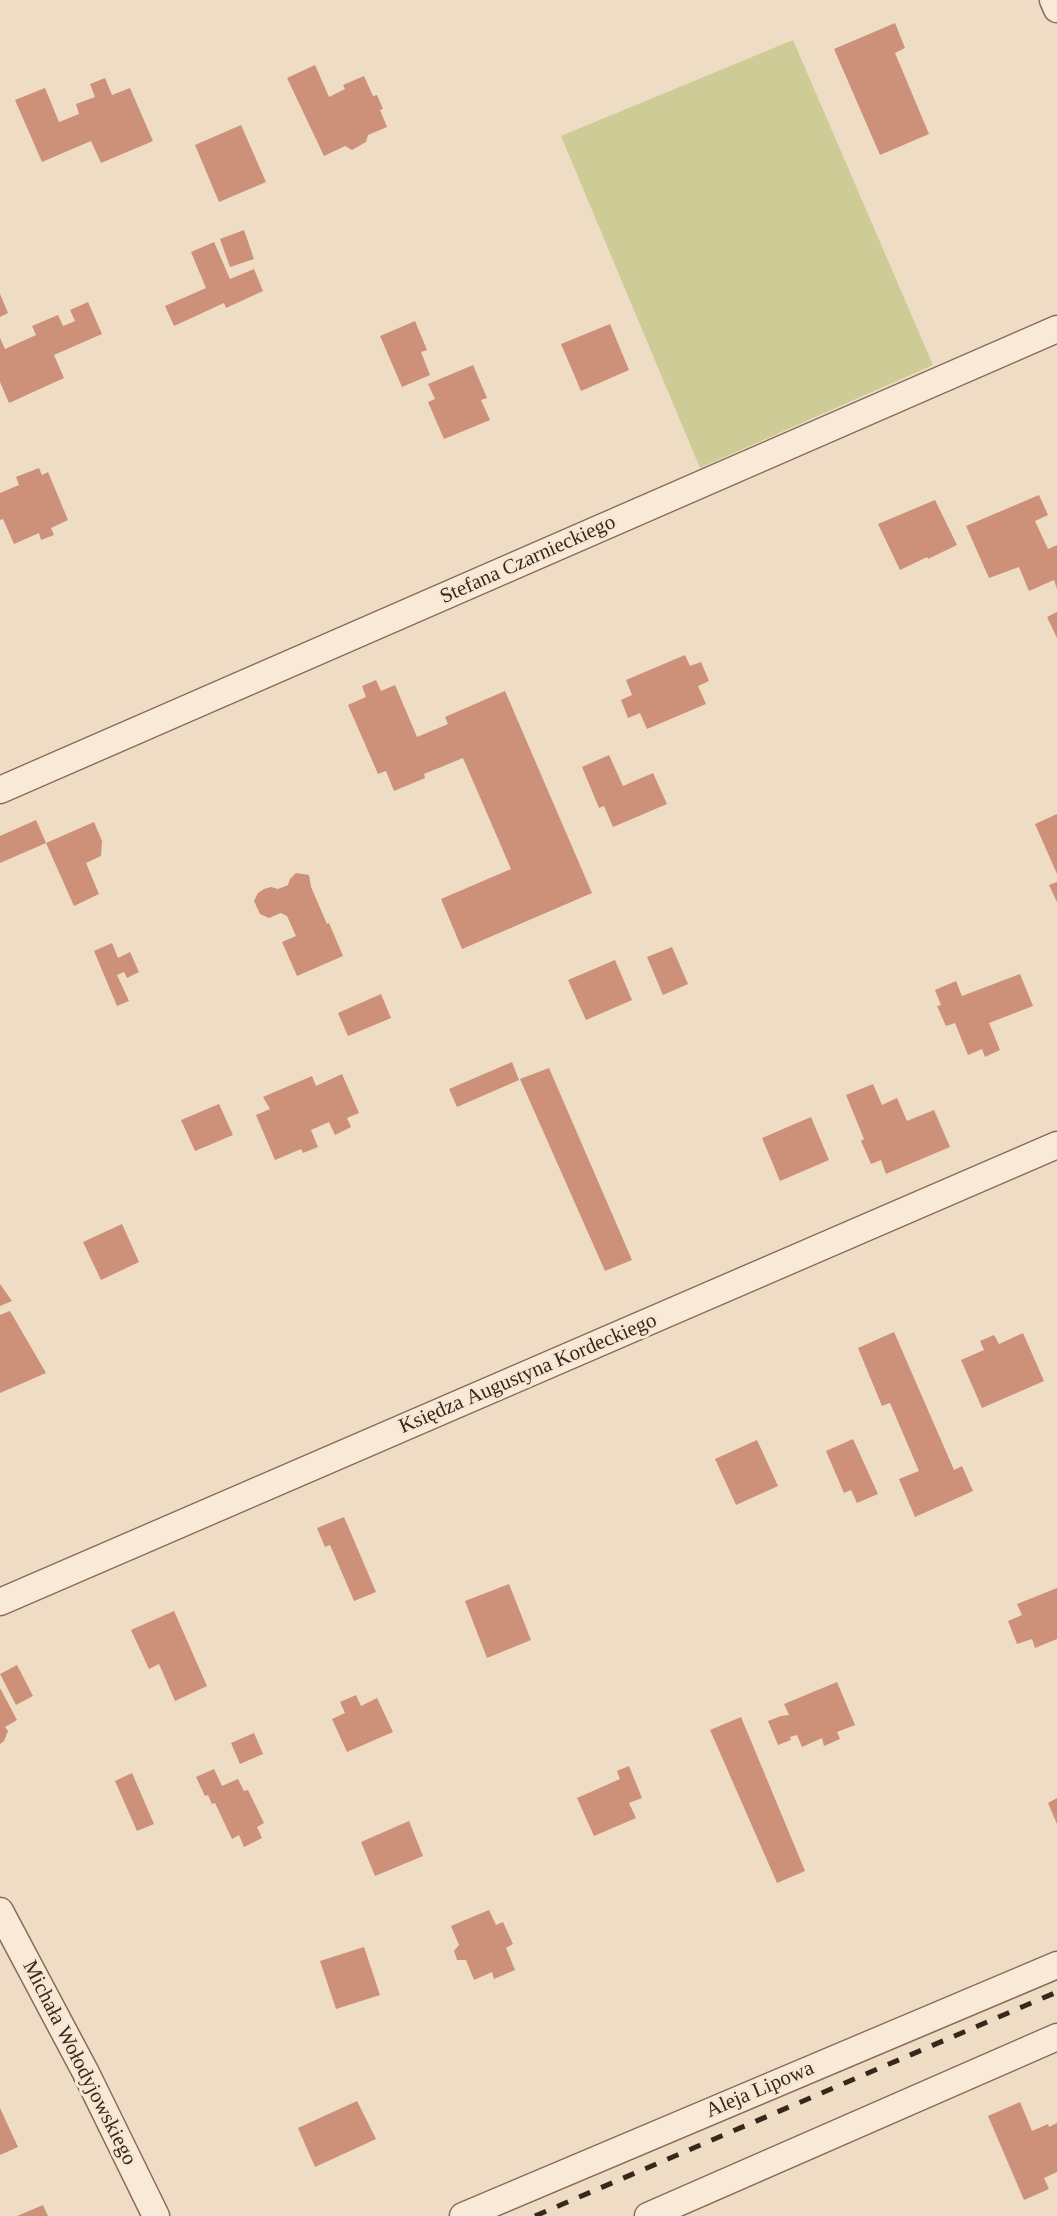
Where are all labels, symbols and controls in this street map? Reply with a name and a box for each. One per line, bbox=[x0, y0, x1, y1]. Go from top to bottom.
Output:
street label: Stefana Czarnieckiego bbox=[436, 510, 620, 610]
street label: Księdza Augustyna Kordeckiego bbox=[395, 1308, 661, 1440]
street label: Michała Wołodyjowskiego bbox=[16, 1956, 142, 2170]
street label: Aleja Lipowa bbox=[702, 2056, 818, 2124]

